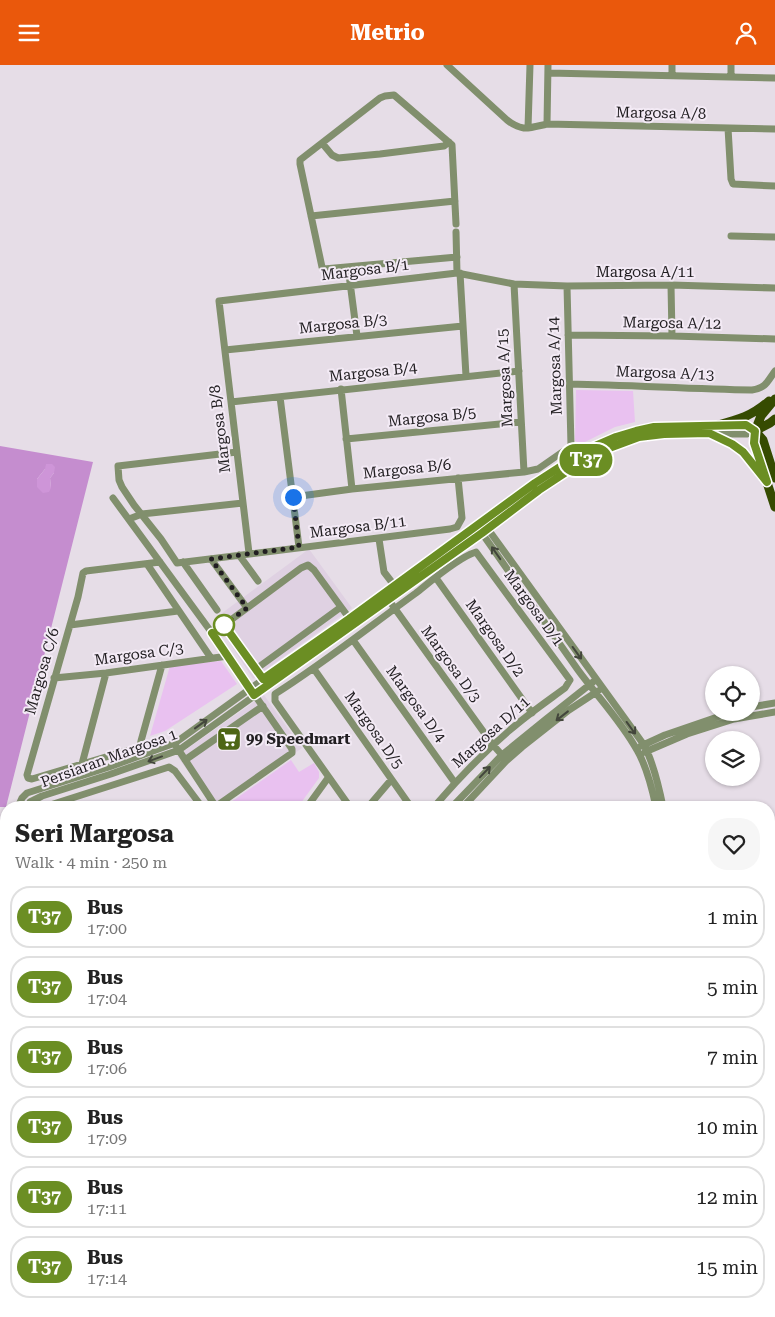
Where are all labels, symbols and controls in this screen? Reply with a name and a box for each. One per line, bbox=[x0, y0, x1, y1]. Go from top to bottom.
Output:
icon: menu bbox=[15, 19, 43, 47]
icon: person bbox=[732, 19, 760, 47]
text: Metrio bbox=[350, 20, 425, 45]
street label: Margosa A/8 bbox=[616, 103, 706, 123]
street label: Margosa B/1 bbox=[320, 256, 410, 284]
street label: Margosa A/11 bbox=[596, 263, 694, 281]
street label: Margosa B/3 bbox=[298, 310, 388, 338]
street label: Margosa A/12 bbox=[623, 313, 721, 333]
street label: Margosa A/14 bbox=[544, 316, 566, 416]
street label: Margosa A/15 bbox=[493, 328, 517, 428]
street label: Margosa B/4 bbox=[328, 358, 419, 386]
street label: Margosa A/13 bbox=[615, 362, 715, 384]
street label: Margosa B/8 bbox=[206, 384, 234, 474]
street label: Margosa B/5 bbox=[387, 403, 477, 431]
line badge: T37 bbox=[557, 444, 615, 476]
text: T37 bbox=[569, 449, 603, 470]
street label: Margosa B/6 bbox=[362, 455, 452, 483]
your location bbox=[281, 485, 306, 510]
street label: Margosa B/11 bbox=[309, 512, 407, 542]
one-way arrow bbox=[491, 546, 501, 560]
street label: Margosa D/1 bbox=[500, 566, 568, 650]
street label: Margosa D/2 bbox=[462, 596, 528, 680]
unlabelled marker bbox=[213, 614, 235, 636]
street label: Margosa D/3 bbox=[417, 622, 485, 706]
street label: Margosa C/6 bbox=[21, 625, 63, 717]
street label: Margosa C/3 bbox=[93, 639, 185, 669]
one-way arrow bbox=[572, 646, 582, 660]
street label: Margosa D/4 bbox=[382, 662, 450, 746]
map controls bbox=[705, 666, 760, 786]
button: locate bbox=[705, 666, 760, 721]
street label: Margosa D/5 bbox=[341, 688, 407, 772]
street label: Margosa D/11 bbox=[448, 692, 534, 772]
one-way arrow bbox=[556, 710, 569, 721]
one-way arrow bbox=[194, 719, 208, 729]
one-way arrow bbox=[626, 721, 636, 735]
street label: Persiaran Margosa 1 bbox=[38, 725, 180, 791]
supermarket icon: 99 Speedmart bbox=[216, 726, 242, 752]
place label: 99 Speedmart bbox=[246, 730, 350, 748]
button: layers bbox=[705, 731, 760, 786]
one-way arrow bbox=[148, 755, 163, 764]
one-way arrow bbox=[479, 766, 491, 779]
button: heart bbox=[708, 818, 760, 870]
text: Seri Margosa bbox=[15, 820, 174, 848]
text: Walk · 4 min · 250 m bbox=[15, 853, 167, 872]
text: Bus bbox=[87, 896, 123, 919]
text: T37 bbox=[28, 906, 61, 927]
text: 1 min bbox=[707, 906, 758, 929]
text: 17:00 bbox=[87, 919, 127, 938]
text: Bus bbox=[87, 966, 123, 989]
text: T37 bbox=[28, 976, 61, 997]
text: 5 min bbox=[707, 976, 758, 999]
text: 17:04 bbox=[87, 989, 127, 1008]
text: Bus bbox=[87, 1036, 123, 1059]
text: T37 bbox=[28, 1046, 61, 1067]
text: 7 min bbox=[707, 1046, 758, 1069]
text: 17:06 bbox=[87, 1059, 127, 1078]
text: Bus bbox=[87, 1106, 123, 1129]
text: T37 bbox=[28, 1116, 61, 1137]
text: 10 min bbox=[696, 1116, 758, 1139]
text: 17:09 bbox=[87, 1129, 127, 1148]
text: Bus bbox=[87, 1176, 123, 1199]
text: T37 bbox=[28, 1186, 61, 1207]
text: 12 min bbox=[696, 1186, 758, 1209]
text: 17:11 bbox=[87, 1199, 127, 1218]
text: Bus bbox=[87, 1246, 123, 1269]
text: T37 bbox=[28, 1256, 61, 1277]
text: 15 min bbox=[696, 1256, 758, 1279]
text: 17:14 bbox=[87, 1269, 127, 1288]

